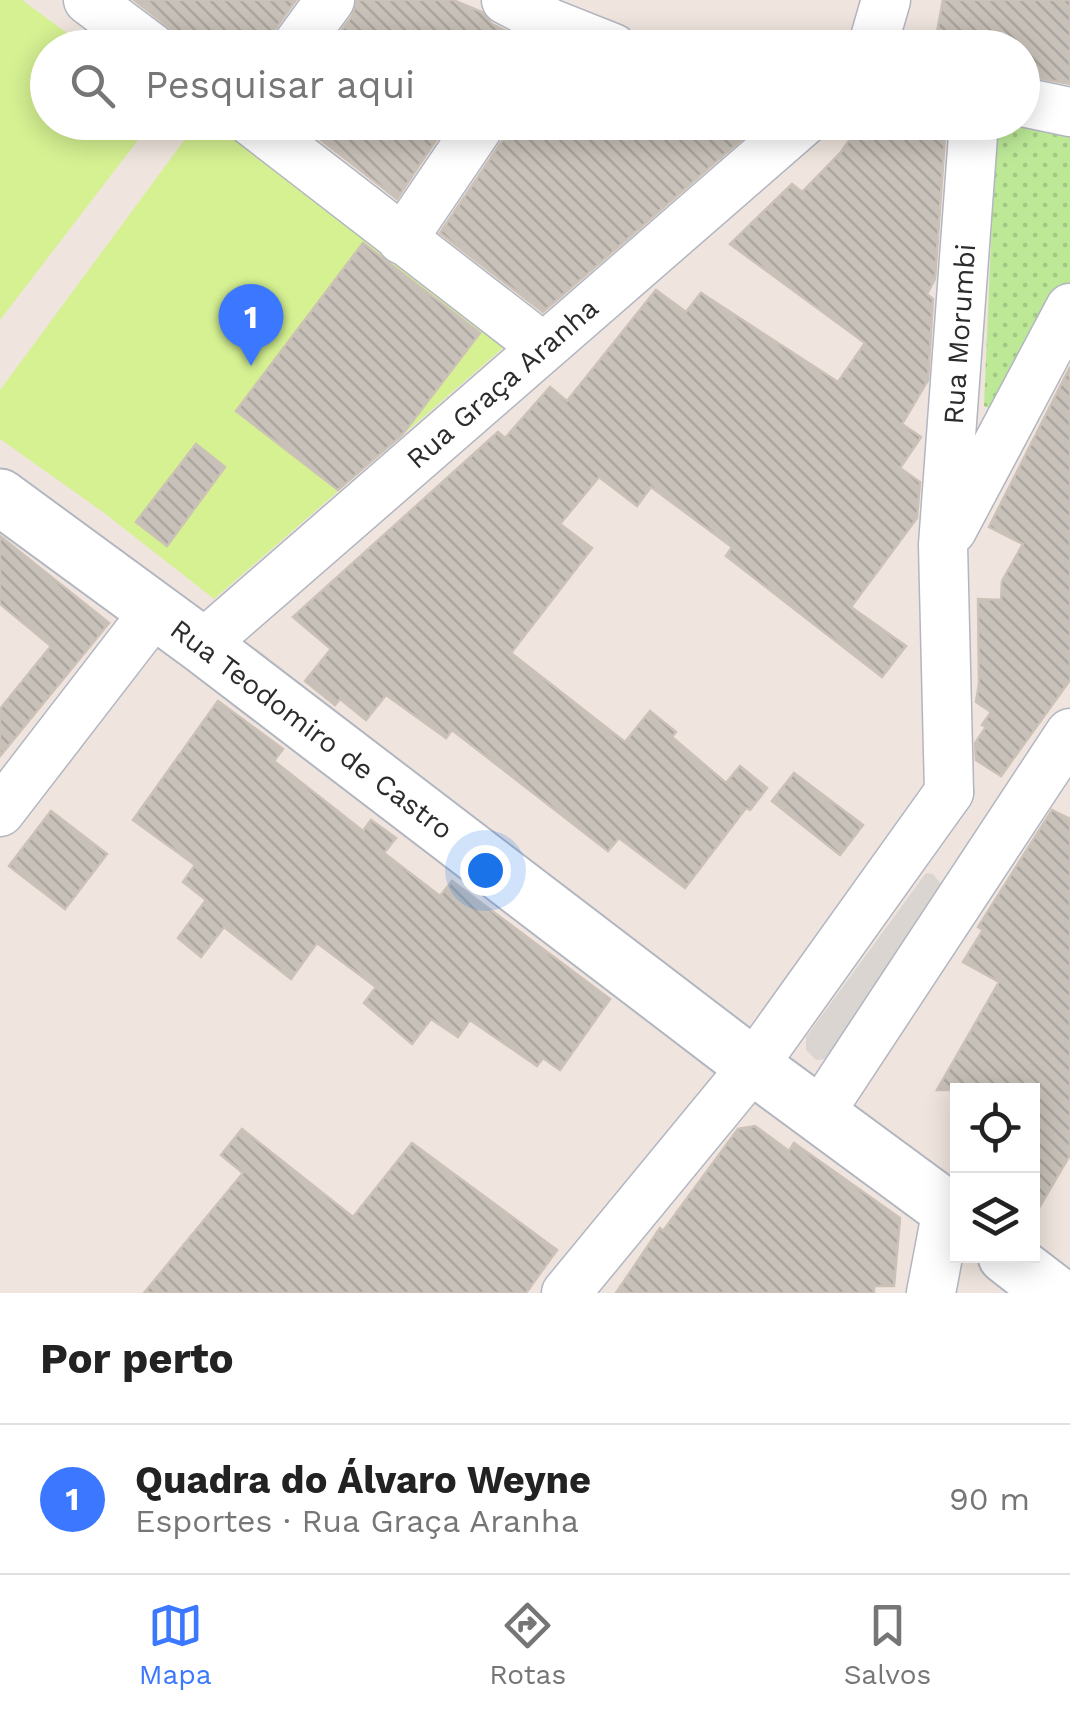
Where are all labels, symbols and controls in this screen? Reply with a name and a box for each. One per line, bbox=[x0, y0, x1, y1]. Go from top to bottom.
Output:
search box bbox=[30, 30, 1040, 140]
icon: search bbox=[65, 58, 120, 113]
text: Pesquisar aqui bbox=[145, 63, 415, 107]
street label: Rua Morumbi bbox=[937, 242, 982, 426]
pin: 1 bbox=[218, 284, 284, 366]
street label: Rua Graça Aranha bbox=[400, 291, 605, 475]
street label: Rua Teodomiro de Castro bbox=[164, 612, 459, 846]
your location bbox=[460, 845, 511, 896]
map controls bbox=[950, 1083, 1040, 1263]
button: locate bbox=[950, 1083, 1040, 1173]
button: layers bbox=[950, 1173, 1040, 1263]
text: Por perto bbox=[40, 1334, 234, 1383]
text: Quadra do Álvaro Weyne bbox=[135, 1458, 591, 1502]
text: 1 bbox=[66, 1480, 79, 1518]
text: 90 m bbox=[949, 1480, 1030, 1518]
text: Esportes · Rua Graça Aranha bbox=[135, 1502, 579, 1540]
tab: Mapa bbox=[139, 1598, 212, 1691]
tab: Rotas bbox=[489, 1598, 566, 1691]
tab: Salvos bbox=[844, 1598, 931, 1691]

